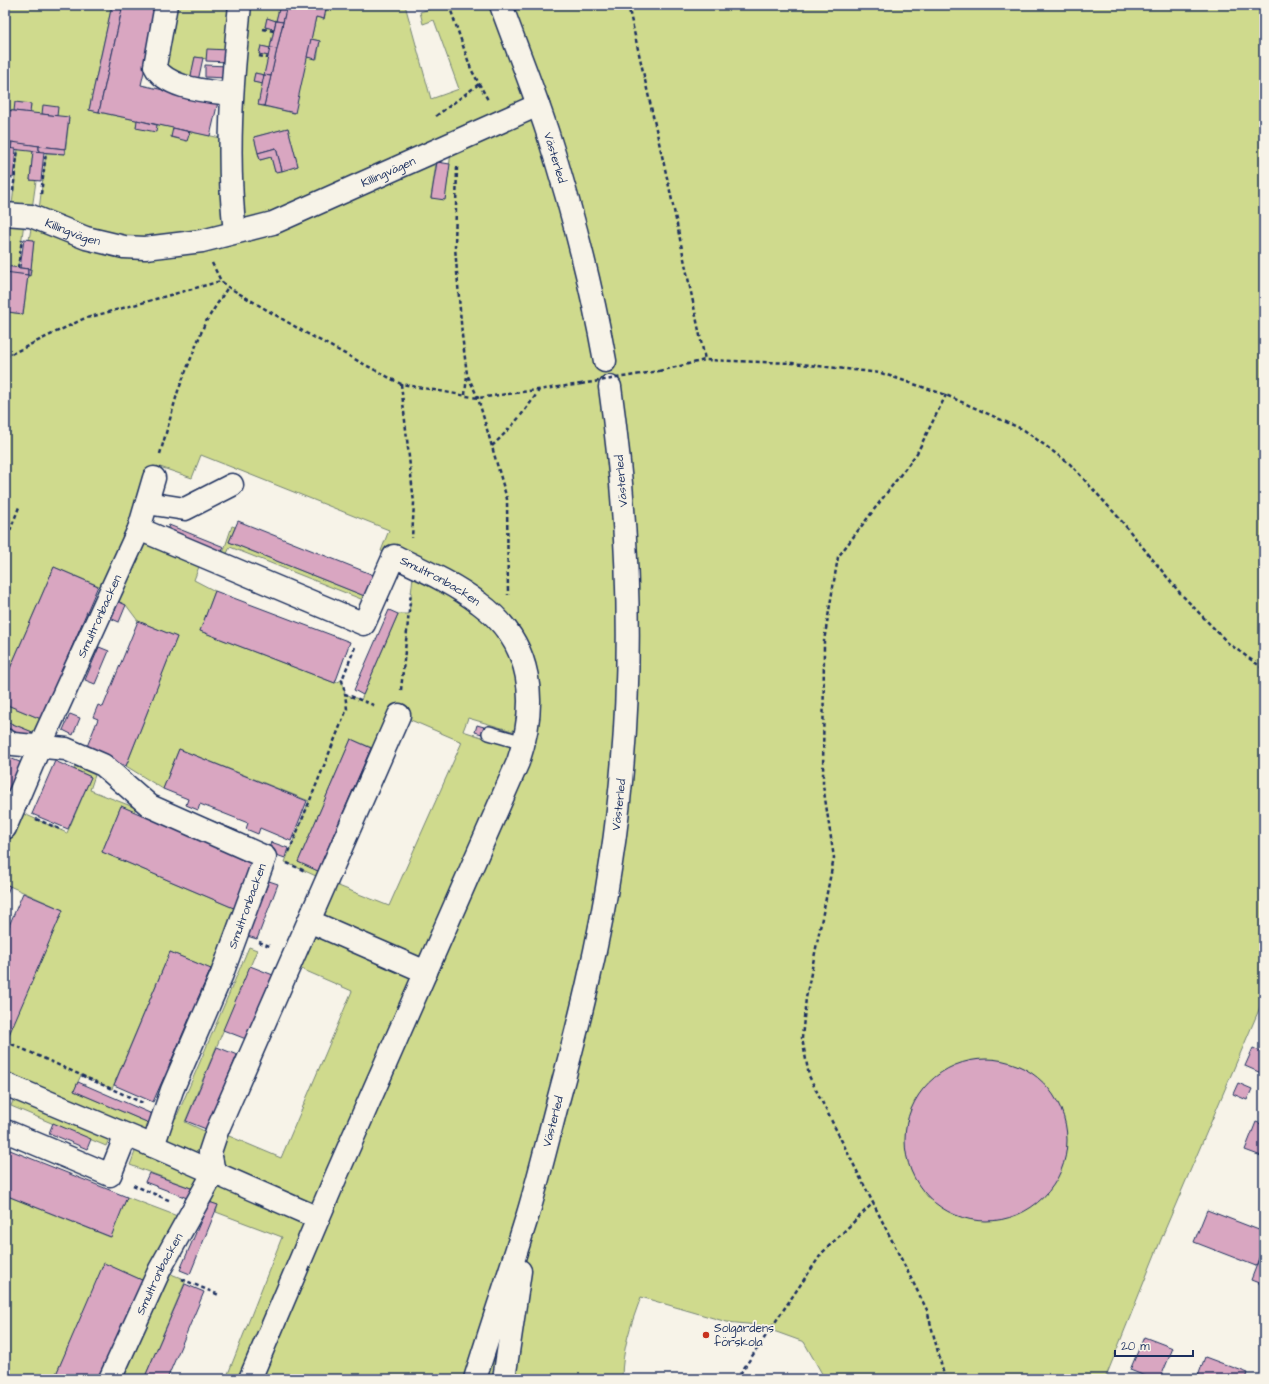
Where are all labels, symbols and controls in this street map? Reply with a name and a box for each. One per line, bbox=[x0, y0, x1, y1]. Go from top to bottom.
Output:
street label: Västerled bbox=[539, 130, 570, 185]
street label: Killingvägen bbox=[358, 153, 418, 192]
street label: Killingvägen bbox=[42, 215, 102, 250]
street label: Västerled bbox=[611, 454, 632, 508]
street label: Smultronbacken bbox=[397, 552, 484, 610]
street label: Smultronbacken bbox=[73, 572, 126, 661]
street label: Västerled bbox=[608, 778, 630, 832]
street label: Smultronbacken bbox=[224, 861, 271, 951]
street label: Västerled bbox=[538, 1094, 568, 1149]
street label: Smultronbacken bbox=[132, 1230, 187, 1318]
place label: Solgårdens förskola bbox=[714, 1320, 774, 1351]
marker: Solgårdens förskola bbox=[701, 1330, 711, 1340]
scale bar bbox=[1115, 1332, 1193, 1358]
text: 20 m bbox=[1121, 1338, 1150, 1355]

